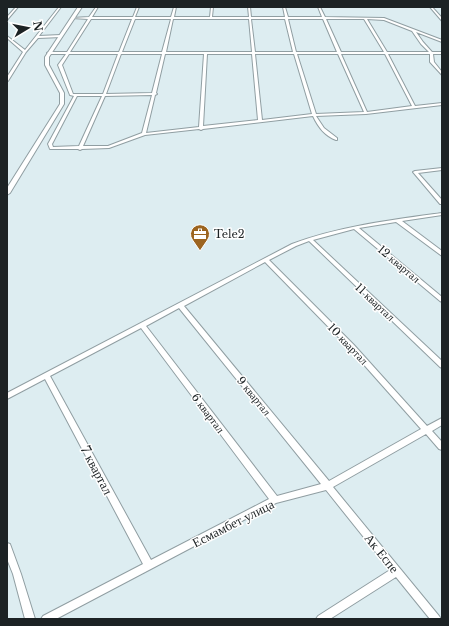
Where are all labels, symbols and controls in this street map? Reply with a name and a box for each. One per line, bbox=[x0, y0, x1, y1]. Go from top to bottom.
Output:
north arrow bbox=[8, 8, 48, 48]
text: N bbox=[30, 20, 46, 33]
office icon: Tele2 bbox=[189, 223, 211, 251]
place label: Tele2 bbox=[214, 227, 245, 241]
street label: 12 квартал bbox=[375, 242, 423, 286]
street label: 11 квартал bbox=[352, 280, 398, 324]
street label: 10 квартал bbox=[325, 320, 371, 368]
street label: 9 квартал bbox=[234, 374, 274, 419]
street label: 6 квартал bbox=[188, 390, 228, 436]
street label: 7 квартал bbox=[77, 443, 117, 498]
street label: Есмамбет улица bbox=[189, 495, 277, 551]
street label: Ак Еспе bbox=[361, 530, 403, 577]

